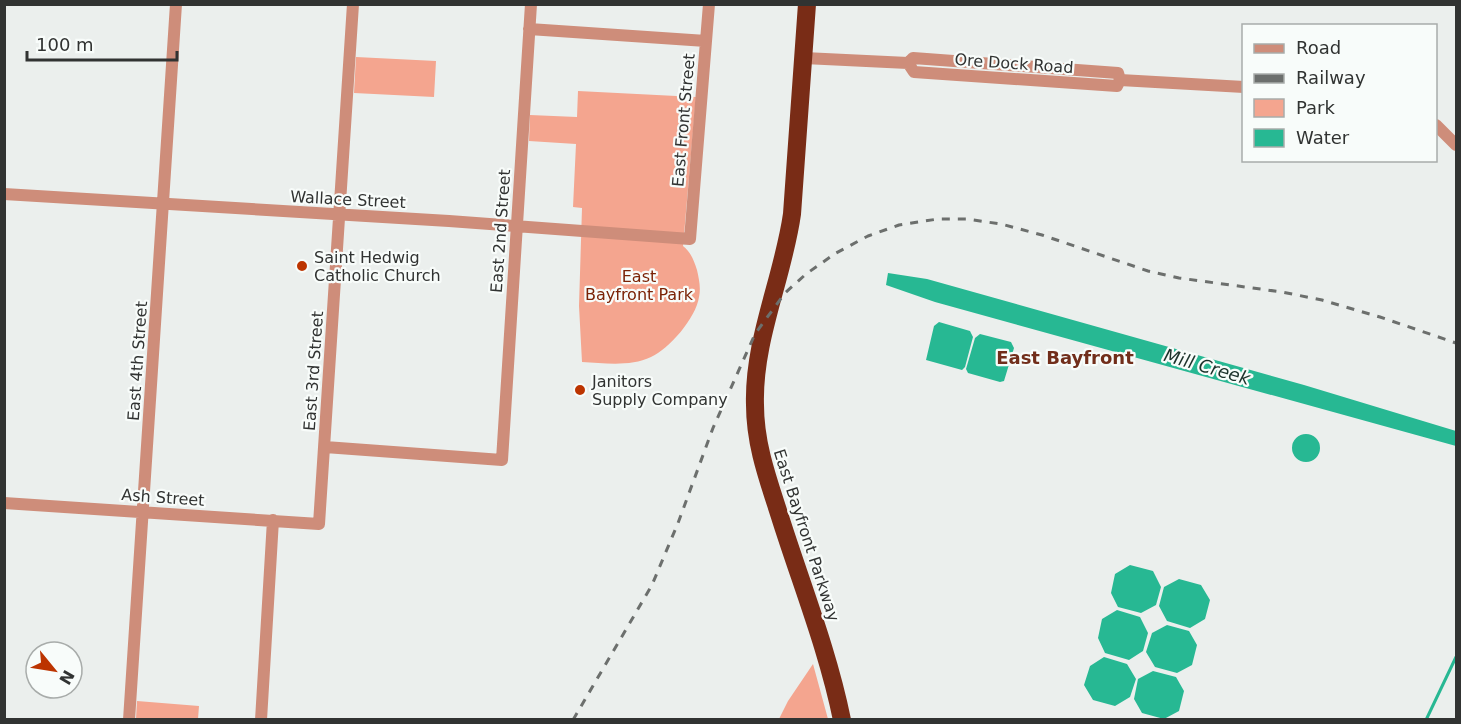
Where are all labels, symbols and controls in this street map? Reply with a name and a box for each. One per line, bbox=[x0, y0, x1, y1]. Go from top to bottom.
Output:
scale bar bbox=[27, 24, 177, 62]
legend bbox=[1242, 24, 1437, 162]
text: 100 m bbox=[36, 34, 94, 55]
text: Road bbox=[1296, 37, 1341, 58]
street label: Ore Dock Road bbox=[954, 50, 1074, 77]
street label: East Front Street bbox=[668, 53, 699, 188]
text: Railway bbox=[1296, 67, 1366, 88]
text: Park bbox=[1296, 97, 1335, 118]
text: Water bbox=[1296, 127, 1350, 148]
street label: East 2nd Street bbox=[487, 169, 514, 293]
street label: Wallace Street bbox=[290, 187, 406, 212]
place label: Saint Hedwig Catholic Church bbox=[314, 248, 441, 285]
marker: Saint Hedwig Catholic Church bbox=[295, 259, 309, 273]
park label: East Bayfront Park bbox=[585, 267, 694, 304]
street label: East 4th Street bbox=[124, 301, 151, 422]
street label: East 3rd Street bbox=[300, 311, 327, 432]
water label: Mill Creek bbox=[1162, 344, 1254, 389]
district label: East Bayfront bbox=[996, 347, 1134, 368]
place label: Janitors Supply Company bbox=[591, 372, 728, 409]
marker: Janitors Supply Company bbox=[573, 383, 587, 397]
street label: East Bayfront Parkway bbox=[770, 447, 843, 624]
street label: Ash Street bbox=[121, 485, 205, 510]
north arrow bbox=[24, 640, 84, 700]
text: N bbox=[55, 667, 78, 688]

